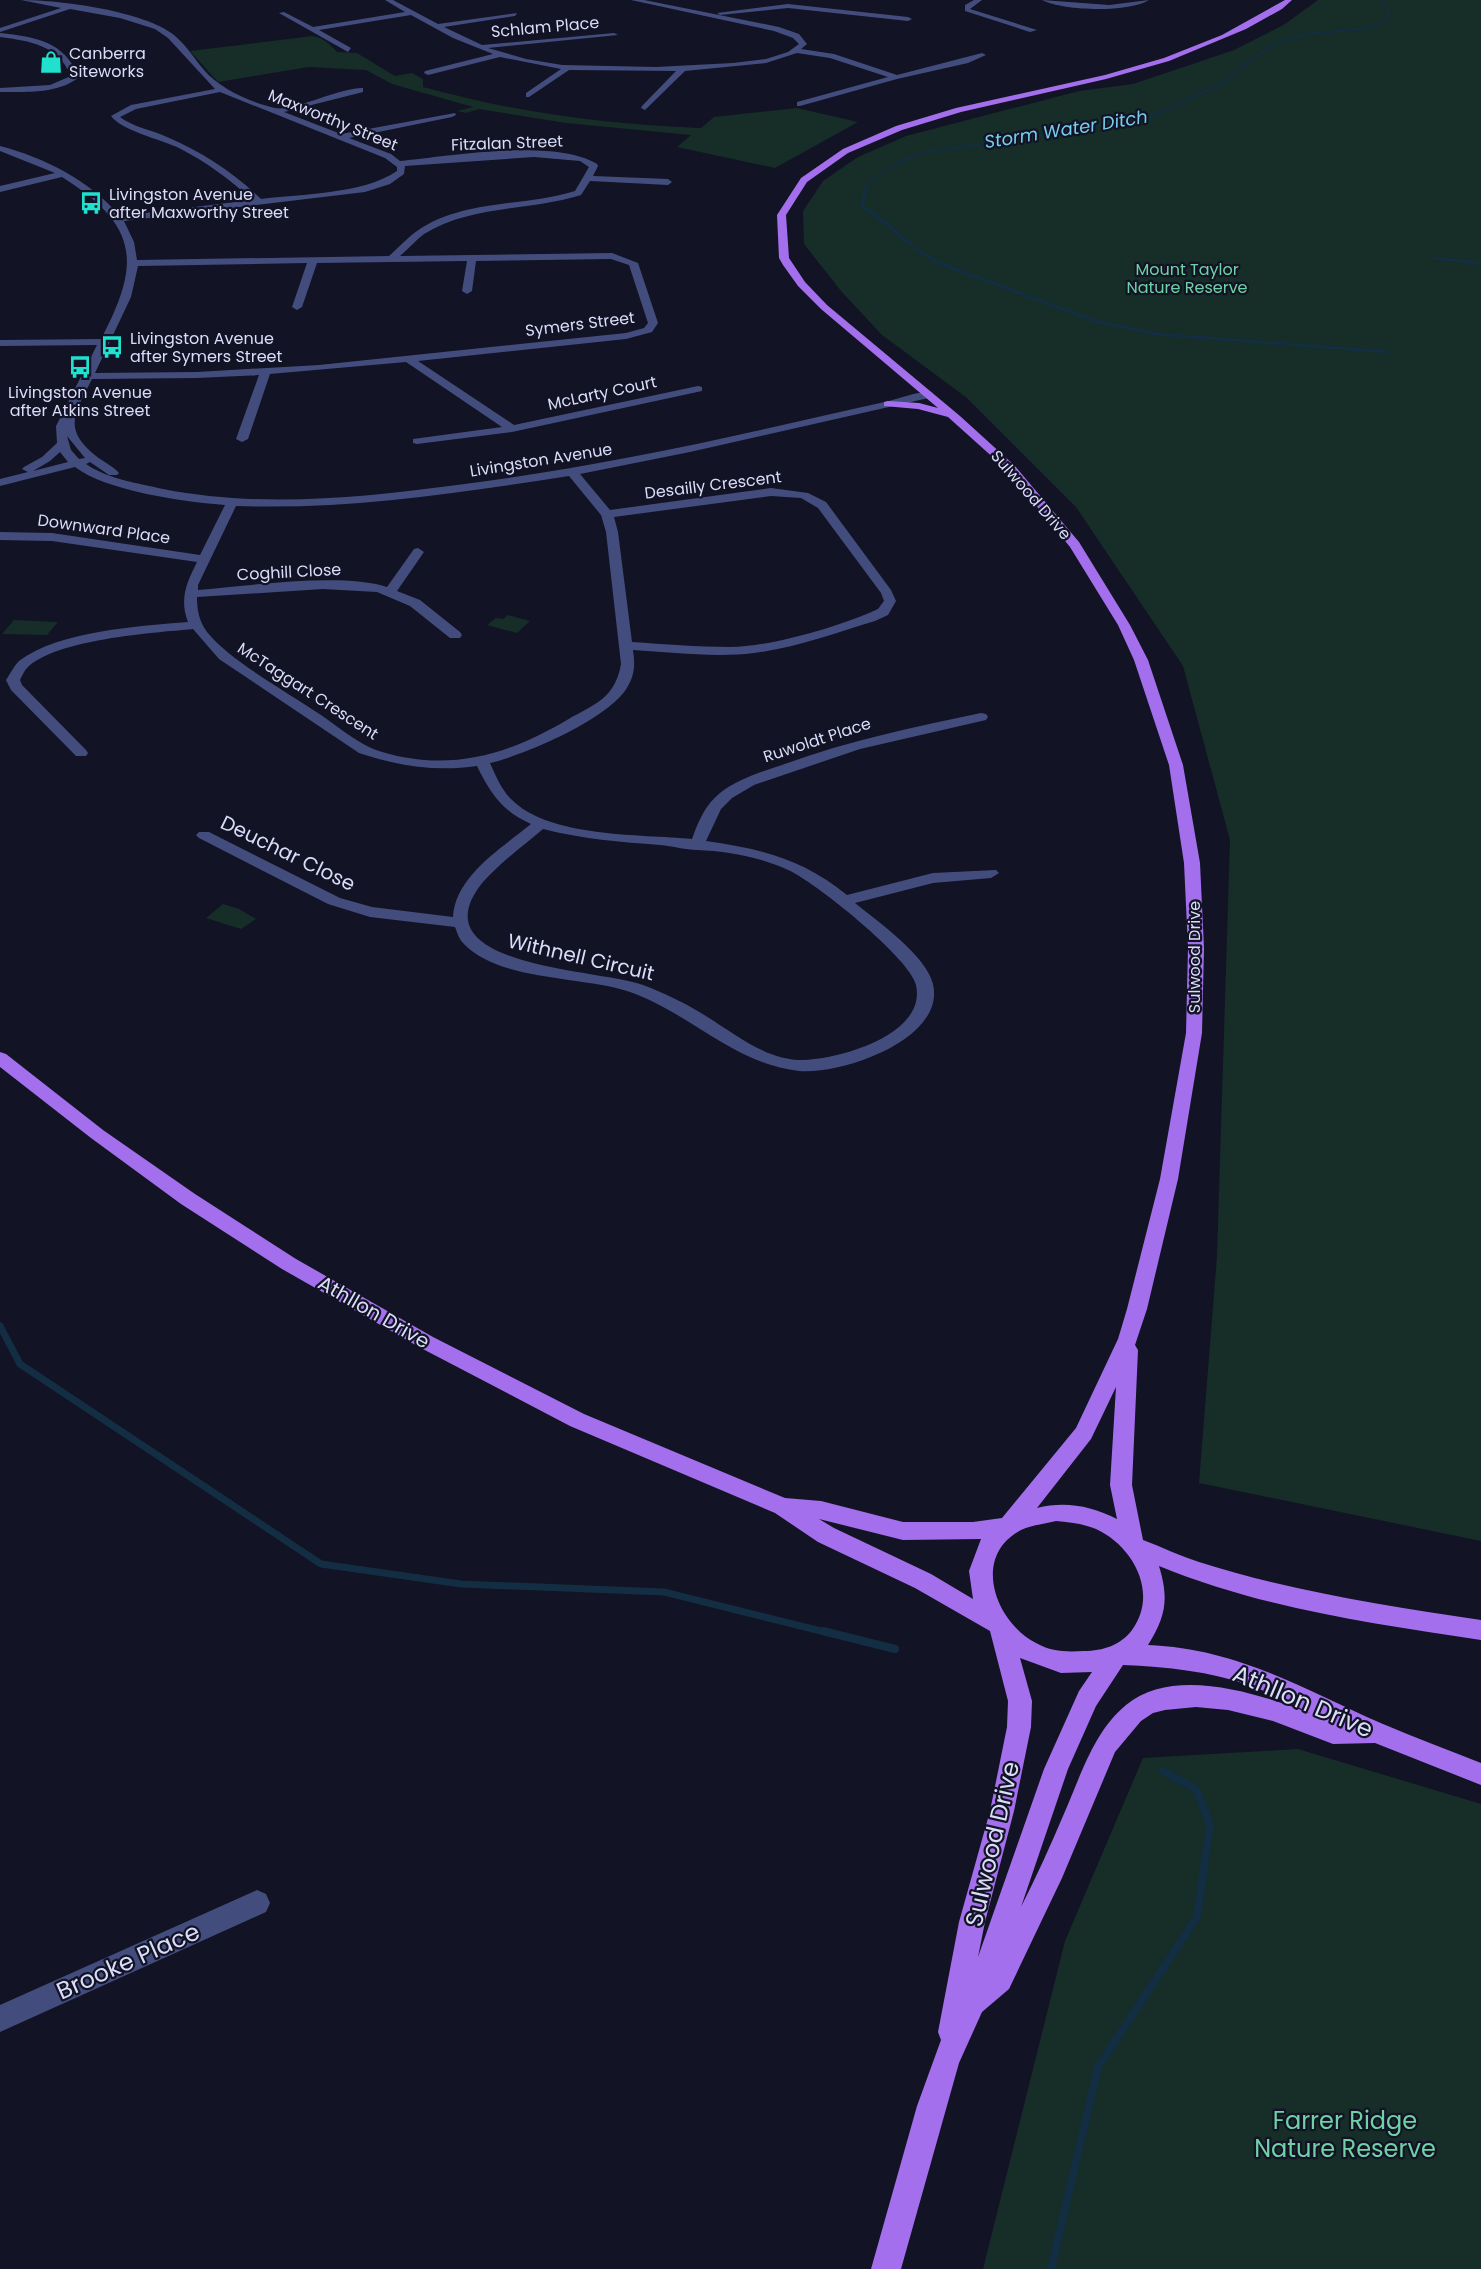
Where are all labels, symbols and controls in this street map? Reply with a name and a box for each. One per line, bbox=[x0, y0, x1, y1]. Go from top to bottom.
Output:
street label: Schlam Place bbox=[490, 11, 600, 43]
place label: Canberra Siteworks bbox=[69, 42, 146, 83]
shop icon: Canberra Siteworks bbox=[38, 49, 64, 75]
street label: Maxworthy Street bbox=[265, 84, 401, 157]
water label: Storm Water Ditch bbox=[983, 104, 1149, 154]
street label: Fitzalan Street bbox=[451, 130, 564, 156]
place label: Livingston Avenue after Maxworthy Street bbox=[109, 183, 289, 224]
bus stop icon: Livingston Avenue after Maxworthy Street bbox=[78, 190, 104, 216]
park label: Mount Taylor Nature Reserve bbox=[1126, 258, 1248, 299]
street label: Symers Street bbox=[524, 306, 636, 342]
place label: Livingston Avenue after Symers Street bbox=[130, 327, 282, 368]
bus stop icon: Livingston Avenue after Symers Street bbox=[99, 334, 125, 360]
bus stop icon: Livingston Avenue after Atkins Street bbox=[67, 354, 93, 380]
street label: McLarty Court bbox=[545, 370, 659, 416]
place label: Livingston Avenue after Atkins Street bbox=[8, 381, 152, 422]
street label: Livingston Avenue bbox=[468, 437, 614, 483]
street label: Sulwood Drive bbox=[985, 445, 1077, 545]
street label: Desailly Crescent bbox=[643, 465, 783, 505]
street label: Downward Place bbox=[36, 508, 172, 550]
street label: Coghill Close bbox=[236, 558, 342, 586]
street label: McTaggart Crescent bbox=[233, 637, 383, 745]
street label: Ruwoldt Place bbox=[760, 712, 874, 768]
street label: Deuchar Close bbox=[216, 808, 360, 898]
street label: Sulwood Drive bbox=[1183, 901, 1206, 1013]
street label: Withnell Circuit bbox=[505, 927, 657, 987]
street label: Athllon Drive bbox=[313, 1269, 435, 1355]
street label: Athllon Drive bbox=[1228, 1657, 1378, 1745]
street label: Sulwood Drive bbox=[957, 1758, 1027, 1930]
street label: Brooke Place bbox=[51, 1915, 205, 2007]
park label: Farrer Ridge Nature Reserve bbox=[1254, 2104, 1436, 2165]

